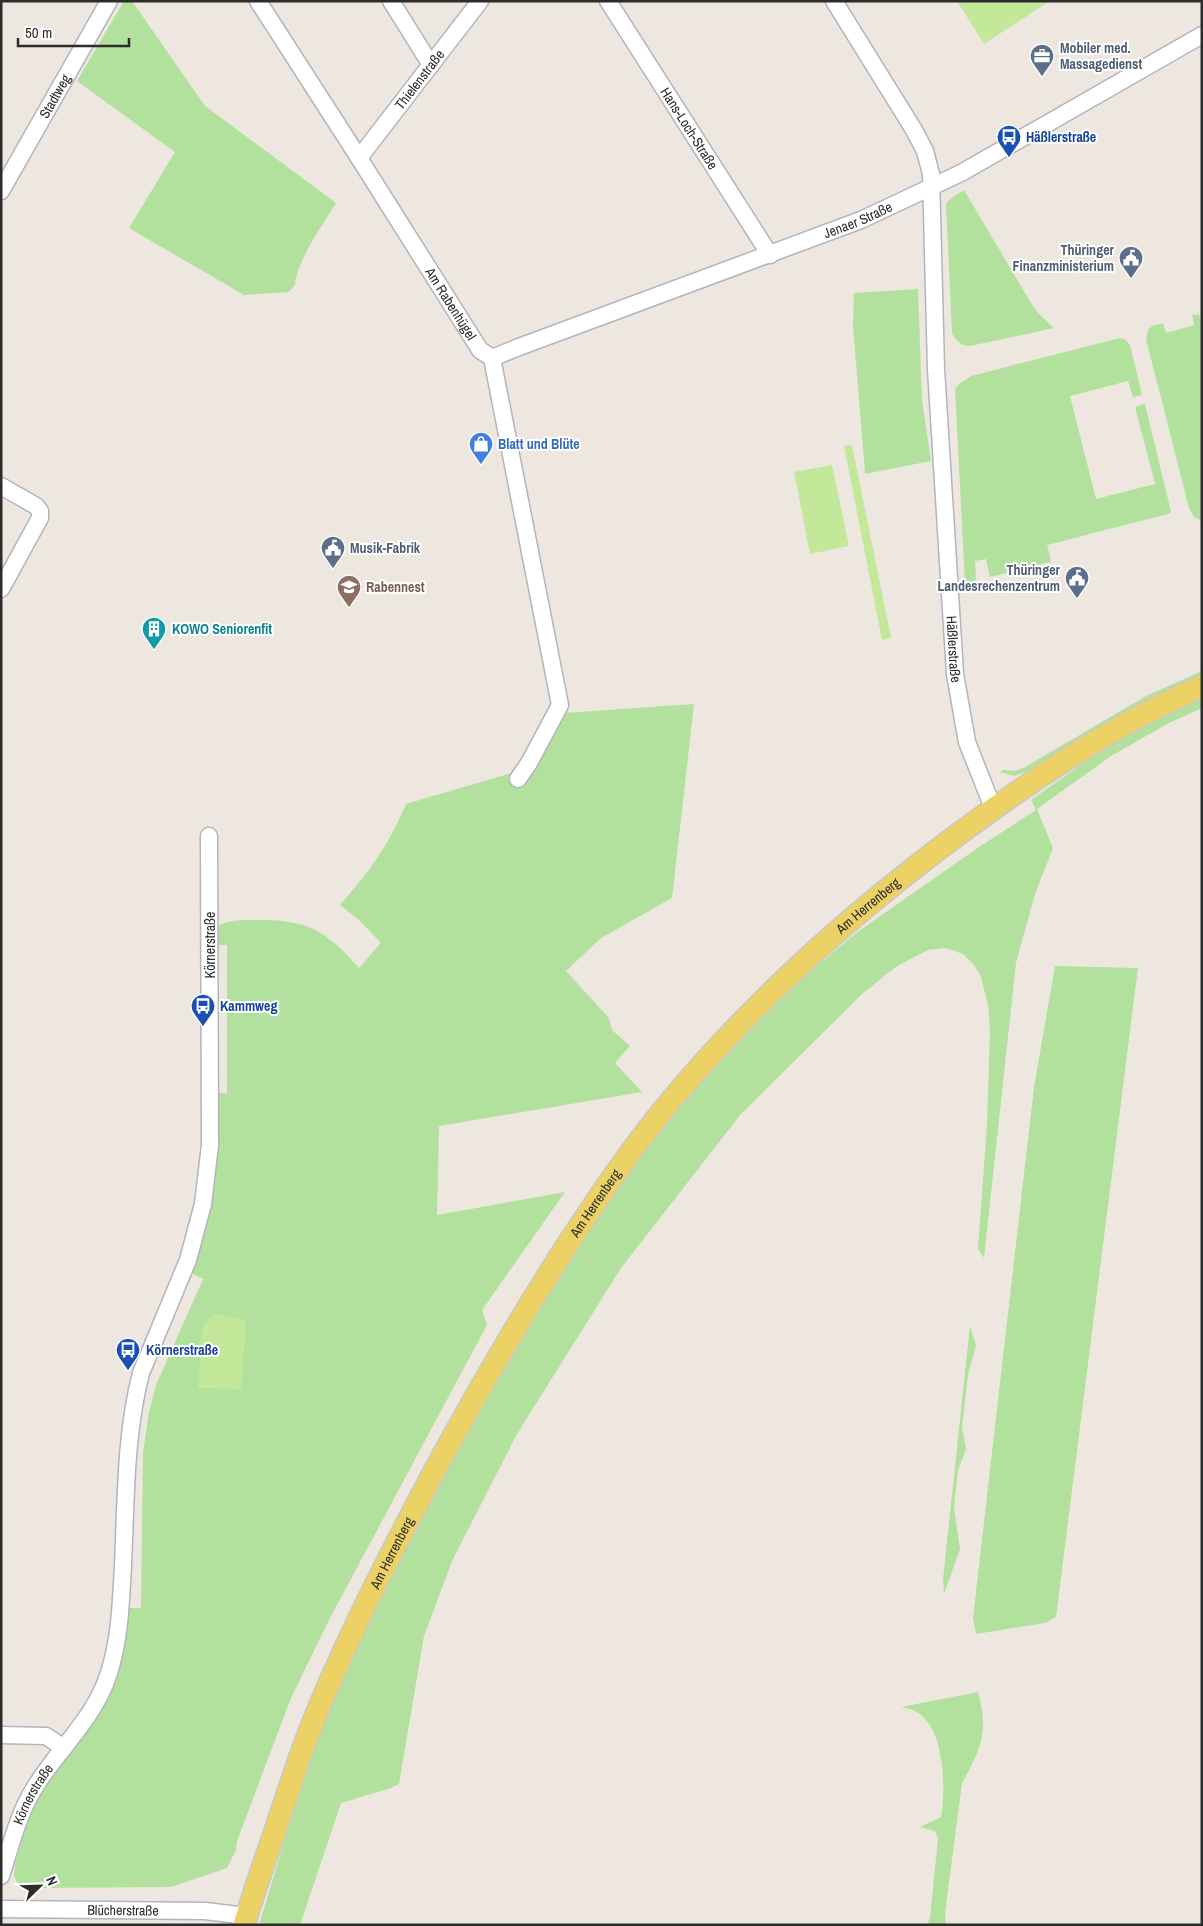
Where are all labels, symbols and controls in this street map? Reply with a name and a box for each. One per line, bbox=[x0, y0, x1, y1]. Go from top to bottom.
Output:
scale bar bbox=[18, 15, 129, 47]
text: 50 m bbox=[25, 22, 52, 43]
place label: Mobiler med. Massagedienst bbox=[1060, 39, 1142, 73]
office icon: Mobiler med. Massagedienst bbox=[1029, 43, 1055, 77]
street label: Thielenstraße bbox=[391, 46, 448, 113]
street label: Stadtweg bbox=[35, 70, 75, 122]
street label: Hans-Loch-Straße bbox=[656, 84, 722, 173]
bus stop icon: Häßlerstraße bbox=[996, 124, 1022, 158]
place label: Häßlerstraße bbox=[1026, 128, 1096, 146]
street label: Jenaer Straße bbox=[821, 198, 895, 242]
place label: Thüringer Finanzministerium bbox=[1013, 241, 1115, 275]
public building icon: Thüringer Finanzministerium bbox=[1118, 245, 1144, 279]
street label: Am Rabenhügel bbox=[421, 263, 480, 343]
shop icon: Blatt und Blüte bbox=[468, 431, 494, 465]
place label: Blatt und Blüte bbox=[498, 435, 580, 453]
public building icon: Musik-Fabrik bbox=[320, 535, 346, 569]
place label: Musik-Fabrik bbox=[350, 539, 421, 557]
place label: Thüringer Landesrechenzentrum bbox=[938, 561, 1061, 595]
public building icon: Thüringer Landesrechenzentrum bbox=[1064, 565, 1090, 599]
school or university icon: Rabennest bbox=[336, 574, 362, 608]
place label: Rabennest bbox=[366, 578, 425, 596]
street label: Häßlerstraße bbox=[942, 615, 965, 684]
building icon: KOWO Seniorenfit bbox=[141, 616, 167, 650]
place label: KOWO Seniorenfit bbox=[172, 620, 272, 638]
street label: Am Herrenberg bbox=[831, 873, 904, 938]
street label: Körnerstraße bbox=[201, 912, 219, 979]
bus stop icon: Kammweg bbox=[190, 993, 216, 1027]
place label: Kammweg bbox=[220, 997, 277, 1015]
street label: Am Herrenberg bbox=[565, 1165, 625, 1242]
bus stop icon: Körnerstraße bbox=[115, 1337, 141, 1371]
place label: Körnerstraße bbox=[146, 1341, 218, 1359]
street label: Am Herrenberg bbox=[365, 1513, 418, 1593]
street label: Körnerstraße bbox=[9, 1760, 57, 1827]
north arrow bbox=[15, 1861, 65, 1911]
text: N bbox=[42, 1874, 62, 1888]
street label: Blücherstraße bbox=[87, 1901, 159, 1920]

